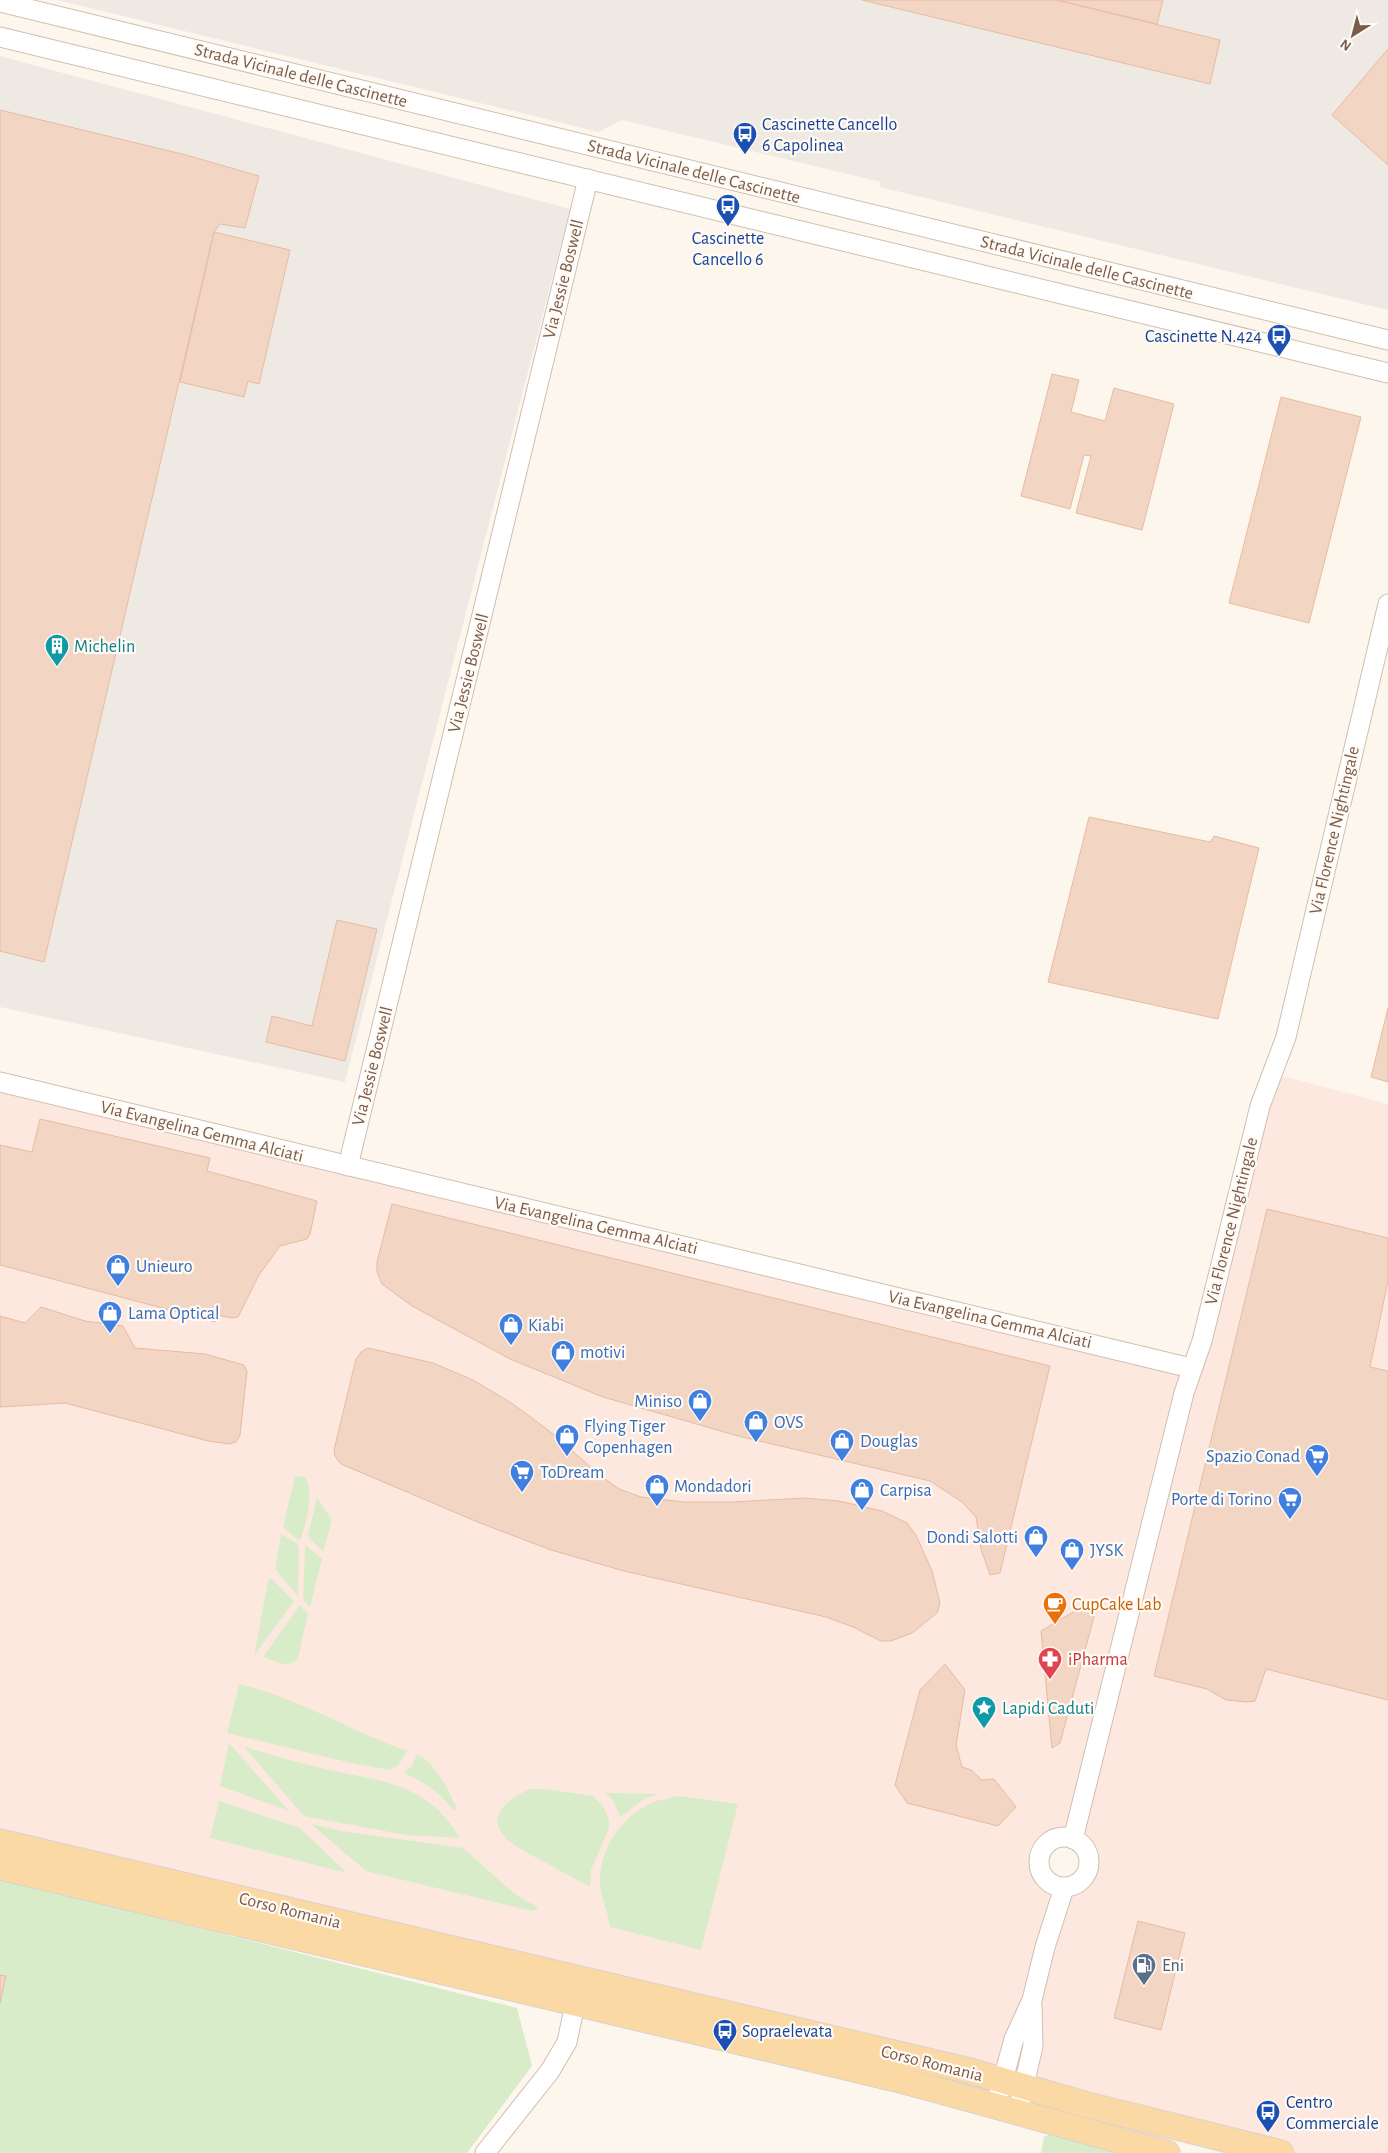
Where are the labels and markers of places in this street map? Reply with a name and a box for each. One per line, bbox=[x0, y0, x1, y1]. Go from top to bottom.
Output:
place label: Cascinette Cancello 6 Capolinea bbox=[762, 116, 898, 155]
bus stop icon: Cascinette Cancello 6 Capolinea bbox=[732, 121, 758, 155]
bus stop icon: Cascinette Cancello 6 bbox=[715, 193, 741, 227]
place label: Cascinette Cancello 6 bbox=[692, 230, 764, 269]
bus stop icon: Cascinette N.424 bbox=[1266, 323, 1292, 357]
place label: Cascinette N.424 bbox=[1145, 328, 1262, 346]
building icon: Michelin bbox=[44, 633, 70, 667]
place label: Michelin bbox=[74, 638, 135, 656]
shop icon: Unieuro bbox=[105, 1253, 131, 1287]
place label: Unieuro bbox=[136, 1258, 193, 1276]
shop icon: Lama Optical bbox=[97, 1300, 123, 1334]
place label: Lama Optical bbox=[128, 1305, 220, 1323]
shop icon: Kiabi bbox=[498, 1312, 524, 1346]
place label: Kiabi bbox=[528, 1317, 564, 1335]
shop icon: motivi bbox=[550, 1339, 576, 1373]
place label: motivi bbox=[580, 1344, 625, 1362]
shop icon: Miniso bbox=[687, 1388, 713, 1422]
place label: Miniso bbox=[634, 1393, 682, 1411]
shop icon: OVS bbox=[743, 1409, 769, 1443]
place label: OVS bbox=[774, 1414, 804, 1432]
place label: Flying Tiger Copenhagen bbox=[584, 1418, 673, 1457]
shop icon: Flying Tiger Copenhagen bbox=[554, 1423, 580, 1457]
shop icon: Douglas bbox=[829, 1428, 855, 1462]
place label: Douglas bbox=[860, 1433, 918, 1451]
supermarket icon: Spazio Conad bbox=[1304, 1443, 1330, 1477]
place label: Spazio Conad bbox=[1206, 1448, 1300, 1466]
supermarket icon: ToDream bbox=[509, 1459, 535, 1493]
place label: ToDream bbox=[540, 1464, 604, 1482]
shop icon: Mondadori bbox=[644, 1473, 670, 1507]
shop icon: Carpisa bbox=[849, 1477, 875, 1511]
place label: Mondadori bbox=[674, 1478, 752, 1496]
place label: Carpisa bbox=[880, 1482, 932, 1500]
supermarket icon: Porte di Torino bbox=[1277, 1486, 1303, 1520]
place label: Porte di Torino bbox=[1171, 1491, 1272, 1509]
shop icon: Dondi Salotti bbox=[1023, 1524, 1049, 1558]
place label: Dondi Salotti bbox=[926, 1529, 1018, 1547]
shop icon: JYSK bbox=[1059, 1537, 1085, 1571]
place label: JYSK bbox=[1090, 1542, 1124, 1560]
cafe icon: CupCake Lab bbox=[1042, 1591, 1068, 1625]
place label: CupCake Lab bbox=[1072, 1596, 1161, 1614]
pharmacy icon: iPharma bbox=[1037, 1646, 1063, 1680]
place label: iPharma bbox=[1068, 1651, 1128, 1669]
place icon: Lapidi Caduti bbox=[971, 1695, 997, 1729]
place label: Lapidi Caduti bbox=[1002, 1700, 1094, 1718]
fuel station icon: Eni bbox=[1131, 1952, 1157, 1986]
place label: Eni bbox=[1162, 1957, 1184, 1975]
bus stop icon: Sopraelevata bbox=[712, 2018, 738, 2052]
place label: Sopraelevata bbox=[742, 2023, 833, 2041]
place label: Centro Commerciale bbox=[1286, 2094, 1379, 2133]
bus stop icon: Centro Commerciale bbox=[1255, 2099, 1281, 2133]

